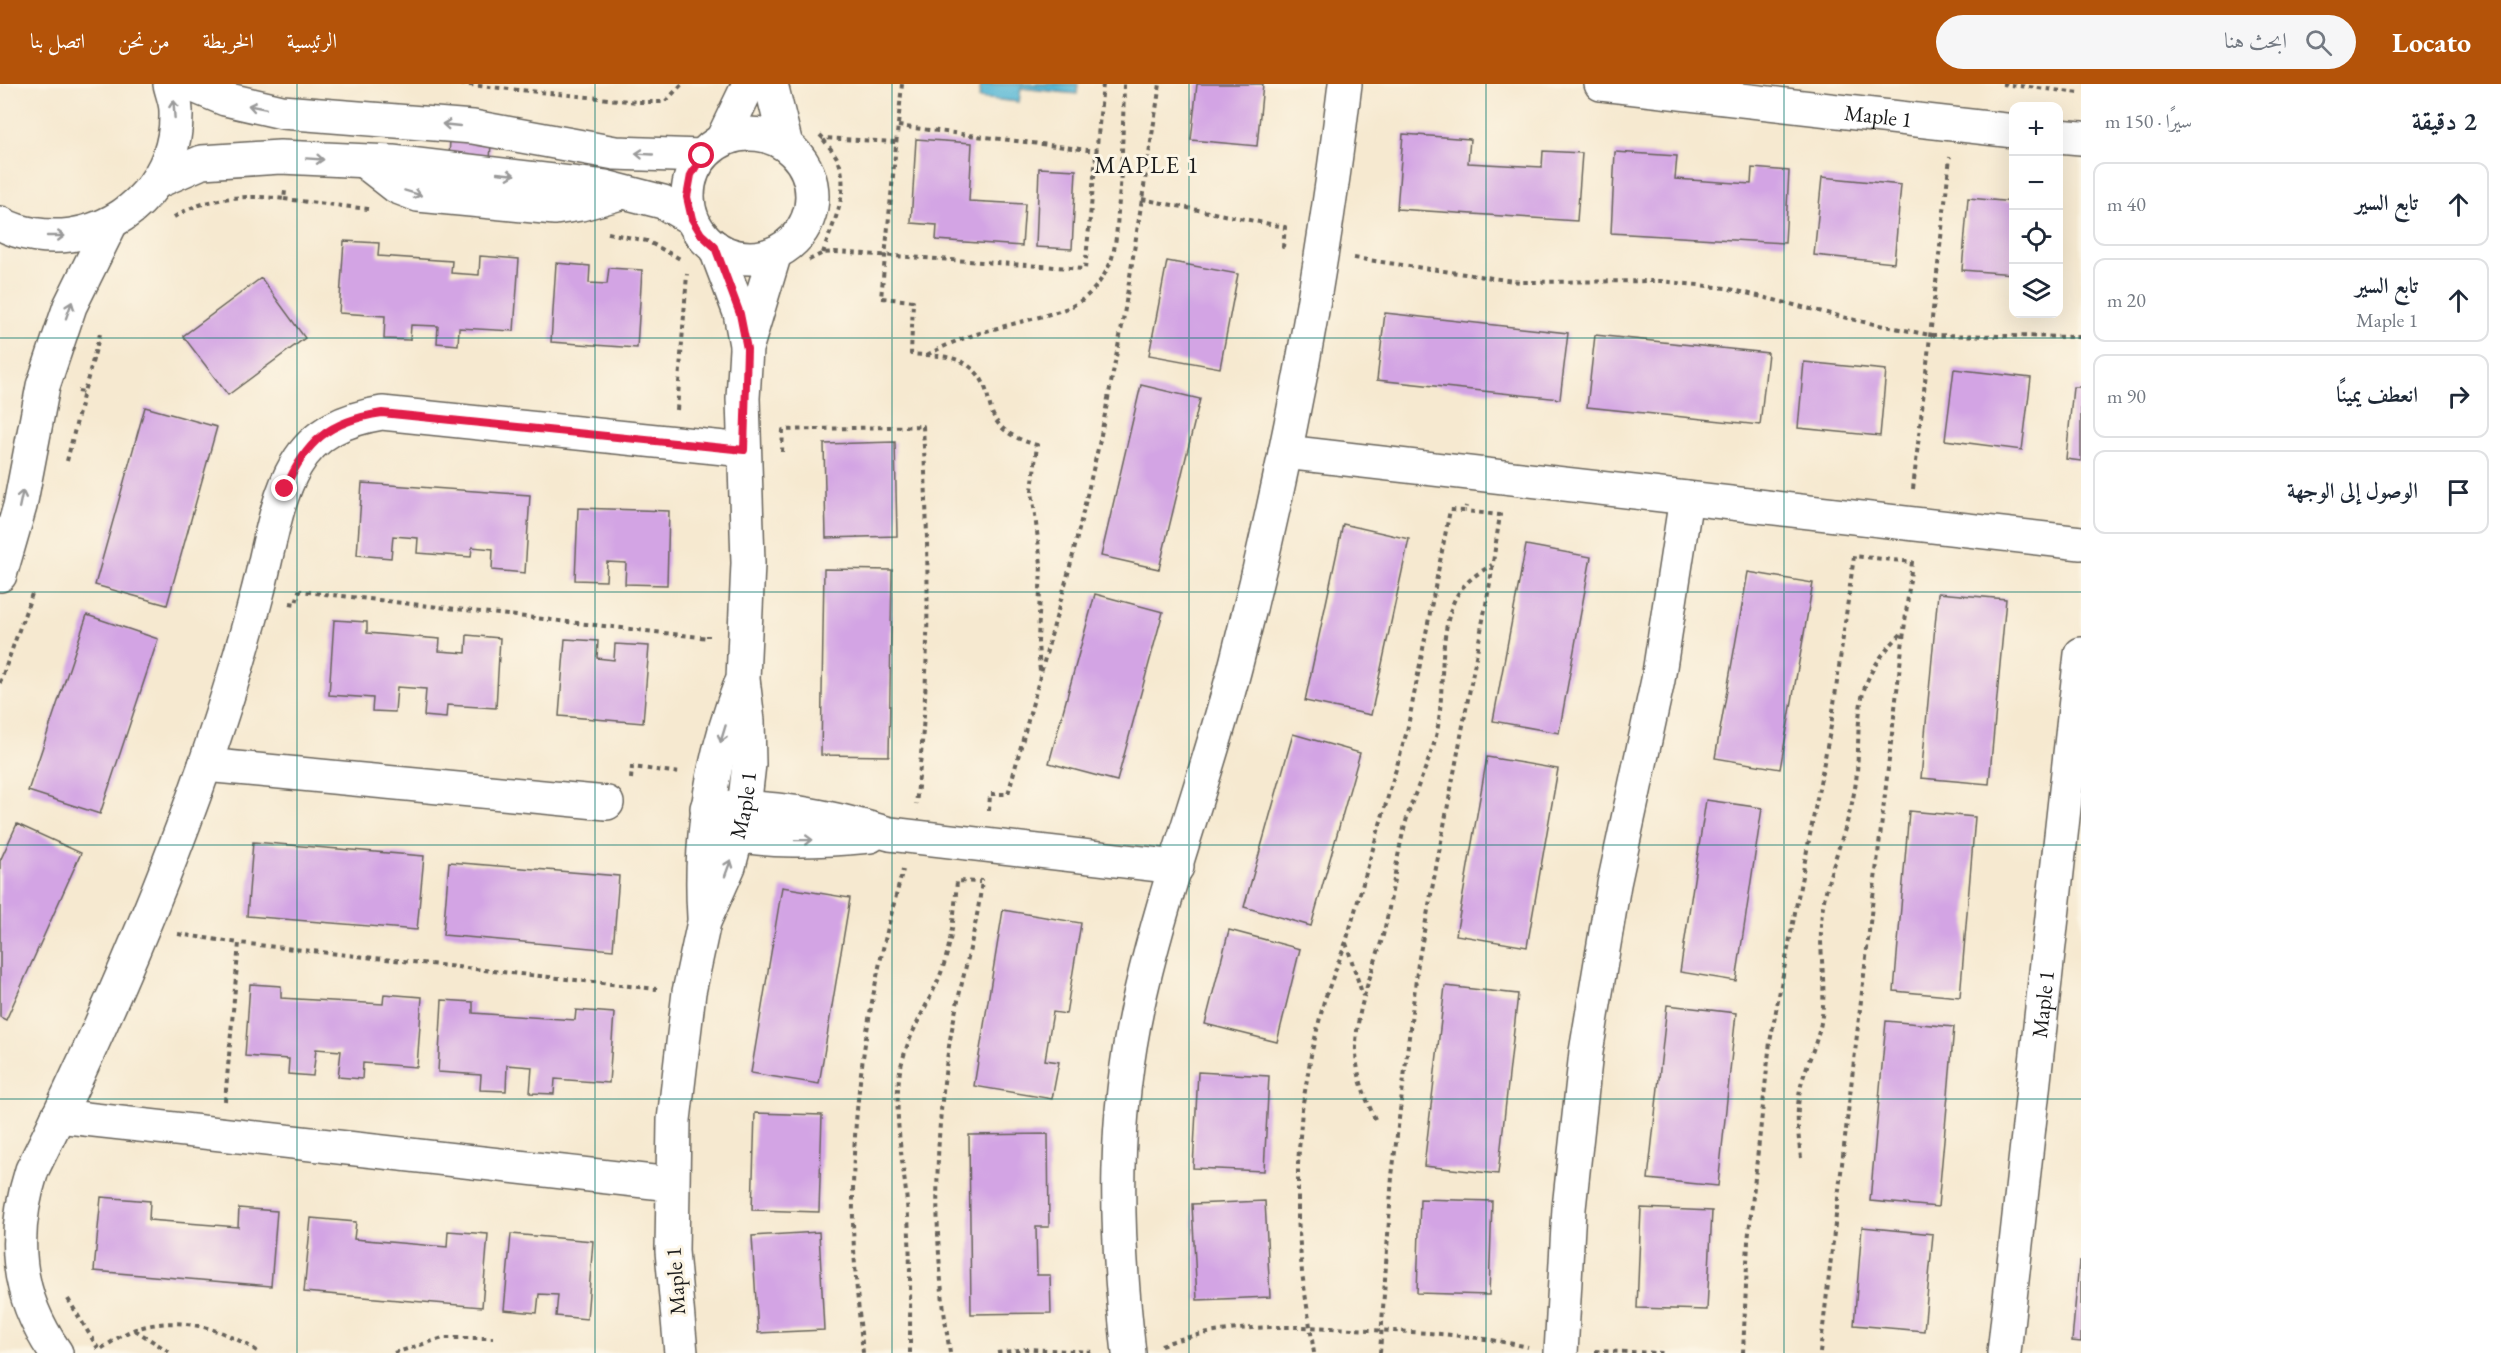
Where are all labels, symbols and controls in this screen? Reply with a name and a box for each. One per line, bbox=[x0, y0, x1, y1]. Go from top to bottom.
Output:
search box bbox=[1936, 15, 2356, 69]
text: Locato bbox=[2392, 24, 2471, 60]
text: ابحث هنا bbox=[2224, 26, 2287, 55]
icon: search bbox=[2302, 26, 2335, 59]
text: اتصل بنا bbox=[30, 27, 85, 54]
text: من نحن bbox=[118, 27, 170, 54]
text: الخريطة bbox=[203, 27, 254, 54]
text: الرئيسية bbox=[287, 27, 337, 54]
street label: Maple 1 bbox=[1843, 98, 1914, 134]
one-way arrow bbox=[169, 100, 180, 120]
one-way arrow bbox=[248, 101, 267, 113]
map controls bbox=[2009, 102, 2063, 318]
button: + bbox=[2009, 102, 2063, 156]
text: 2 دقيقة bbox=[2412, 104, 2477, 138]
text: سيرًا · 150 m bbox=[2105, 108, 2192, 134]
one-way arrow bbox=[442, 119, 462, 130]
route start bbox=[688, 142, 714, 168]
one-way arrow bbox=[634, 148, 654, 159]
district label: MAPLE 1 bbox=[1094, 149, 1200, 180]
one-way arrow bbox=[305, 154, 325, 165]
button: − bbox=[2009, 156, 2063, 210]
one-way arrow bbox=[496, 169, 516, 180]
one-way arrow bbox=[403, 188, 422, 199]
text: تابع السير bbox=[2355, 188, 2418, 217]
icon: ahead bbox=[2442, 188, 2475, 221]
text: 40 m bbox=[2107, 191, 2146, 217]
button: locate bbox=[2009, 210, 2063, 264]
one-way arrow bbox=[46, 230, 66, 242]
button: layers bbox=[2009, 264, 2063, 318]
text: تابع السير bbox=[2355, 271, 2418, 300]
icon: ahead bbox=[2442, 284, 2475, 317]
text: 20 m bbox=[2107, 287, 2146, 313]
one-way arrow bbox=[65, 301, 76, 320]
text: Maple 1 bbox=[2356, 307, 2418, 333]
text: انعطف يمينًا bbox=[2336, 380, 2418, 409]
icon: right bbox=[2442, 380, 2475, 413]
text: 90 m bbox=[2107, 383, 2146, 409]
route end bbox=[271, 475, 297, 501]
text: الوصول إلى الوجهة bbox=[2287, 476, 2418, 505]
icon: arrive bbox=[2442, 476, 2475, 509]
one-way arrow bbox=[16, 490, 27, 509]
one-way arrow bbox=[717, 724, 728, 743]
street label: Maple 1 bbox=[723, 770, 763, 842]
one-way arrow bbox=[793, 835, 813, 846]
one-way arrow bbox=[724, 860, 735, 878]
street label: Maple 1 bbox=[2025, 969, 2061, 1040]
street label: Maple 1 bbox=[659, 1246, 692, 1316]

